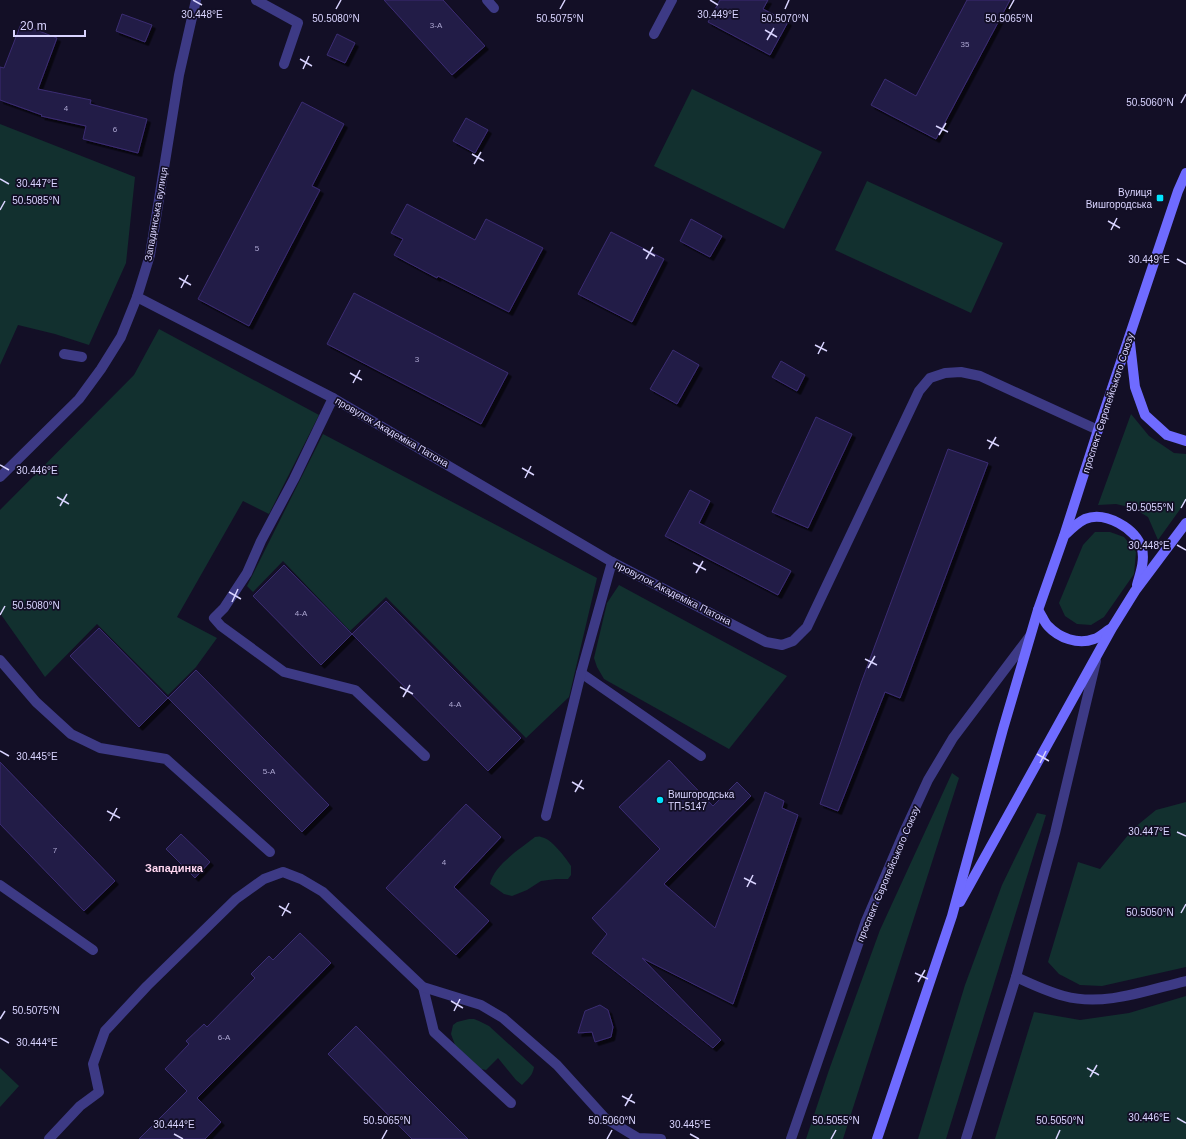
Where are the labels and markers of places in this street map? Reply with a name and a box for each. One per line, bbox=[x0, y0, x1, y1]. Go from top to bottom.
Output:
place label: Вулиця Вишгородська bbox=[1086, 187, 1152, 210]
marker: Вулиця Вишгородська bbox=[1155, 193, 1165, 203]
place label: Вишгородська ТП-5147 bbox=[668, 789, 735, 812]
marker: Вишгородська ТП-5147 bbox=[655, 795, 665, 805]

